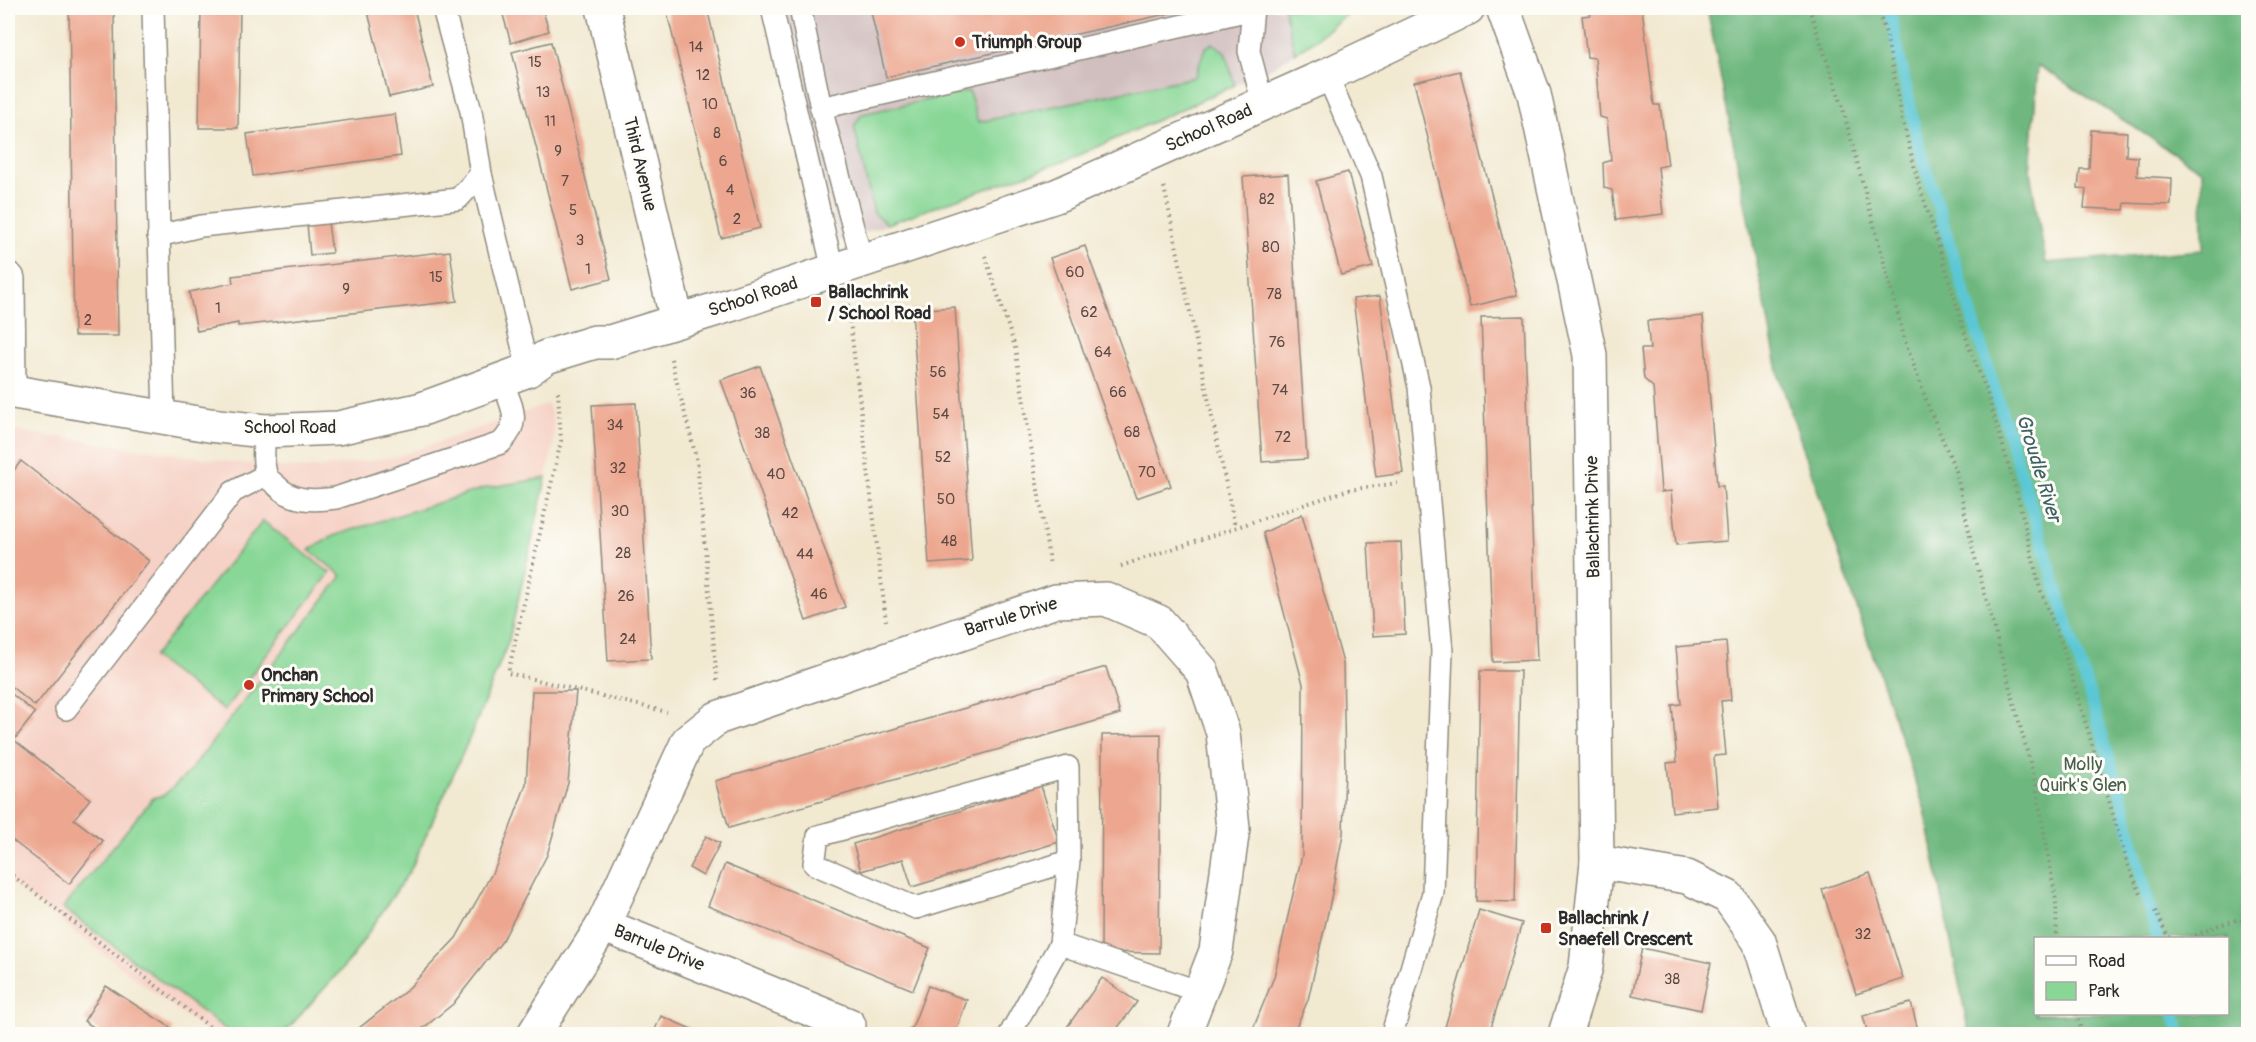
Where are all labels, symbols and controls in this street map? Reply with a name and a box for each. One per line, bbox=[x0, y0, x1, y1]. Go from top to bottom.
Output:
place label: Triumph Group bbox=[971, 31, 1082, 54]
marker: Triumph Group bbox=[953, 35, 967, 49]
house number: 14 bbox=[689, 38, 704, 57]
house number: 15 bbox=[528, 53, 542, 72]
house number: 12 bbox=[696, 66, 710, 85]
house number: 13 bbox=[536, 83, 550, 102]
house number: 10 bbox=[702, 95, 718, 114]
street label: School Road bbox=[1162, 99, 1256, 157]
house number: 11 bbox=[544, 112, 556, 131]
street label: Third Avenue bbox=[618, 115, 662, 213]
house number: 8 bbox=[713, 124, 721, 143]
house number: 9 bbox=[554, 142, 562, 161]
house number: 6 bbox=[719, 152, 727, 171]
house number: 7 bbox=[561, 172, 569, 191]
house number: 4 bbox=[726, 181, 735, 200]
house number: 82 bbox=[1259, 190, 1275, 209]
house number: 5 bbox=[569, 201, 577, 220]
house number: 2 bbox=[733, 210, 741, 229]
house number: 3 bbox=[576, 231, 584, 250]
house number: 80 bbox=[1262, 238, 1280, 257]
house number: 1 bbox=[585, 260, 591, 279]
house number: 60 bbox=[1066, 263, 1084, 282]
house number: 15 bbox=[429, 268, 443, 287]
street label: School Road bbox=[705, 272, 801, 322]
house number: 9 bbox=[342, 280, 350, 299]
place label: Ballachrink / School Road bbox=[828, 281, 931, 325]
house number: 78 bbox=[1266, 285, 1282, 304]
marker: Ballachrink / School Road bbox=[809, 295, 823, 309]
house number: 1 bbox=[215, 299, 221, 318]
house number: 62 bbox=[1080, 303, 1098, 322]
house number: 2 bbox=[84, 311, 92, 330]
house number: 76 bbox=[1269, 333, 1285, 352]
house number: 64 bbox=[1094, 343, 1112, 362]
house number: 56 bbox=[930, 363, 946, 382]
house number: 74 bbox=[1272, 381, 1289, 400]
house number: 66 bbox=[1109, 383, 1127, 402]
house number: 36 bbox=[739, 384, 757, 403]
house number: 54 bbox=[933, 405, 950, 424]
water label: Groudle River bbox=[2011, 411, 2068, 528]
street label: School Road bbox=[244, 416, 336, 439]
house number: 34 bbox=[606, 416, 624, 435]
house number: 68 bbox=[1124, 423, 1141, 442]
house number: 38 bbox=[754, 424, 770, 443]
house number: 72 bbox=[1275, 428, 1291, 447]
house number: 52 bbox=[935, 448, 951, 467]
street label: Ballachrink Drive bbox=[1580, 455, 1606, 578]
house number: 32 bbox=[610, 459, 626, 478]
house number: 70 bbox=[1138, 463, 1156, 482]
house number: 40 bbox=[767, 465, 785, 484]
house number: 50 bbox=[937, 490, 955, 509]
house number: 30 bbox=[611, 502, 629, 521]
house number: 42 bbox=[781, 504, 799, 523]
house number: 48 bbox=[941, 532, 958, 551]
house number: 28 bbox=[615, 544, 631, 563]
house number: 44 bbox=[796, 545, 814, 564]
house number: 46 bbox=[810, 585, 828, 604]
house number: 26 bbox=[617, 587, 635, 606]
street label: Barrule Drive bbox=[962, 592, 1060, 642]
house number: 24 bbox=[619, 630, 637, 649]
place label: Onchan Primary School bbox=[261, 664, 374, 708]
marker: Onchan Primary School bbox=[242, 678, 256, 692]
park label: Molly Quirk's Glen bbox=[2039, 753, 2127, 797]
place label: Ballachrink / Snaefell Crescent bbox=[1558, 907, 1693, 951]
street label: Barrule Drive bbox=[610, 919, 708, 977]
marker: Ballachrink / Snaefell Crescent bbox=[1539, 921, 1553, 935]
house number: 32 bbox=[1855, 925, 1871, 944]
legend bbox=[2034, 937, 2229, 1015]
text: Road bbox=[2088, 950, 2125, 973]
house number: 38 bbox=[1664, 970, 1680, 989]
text: Park bbox=[2088, 980, 2120, 1003]

